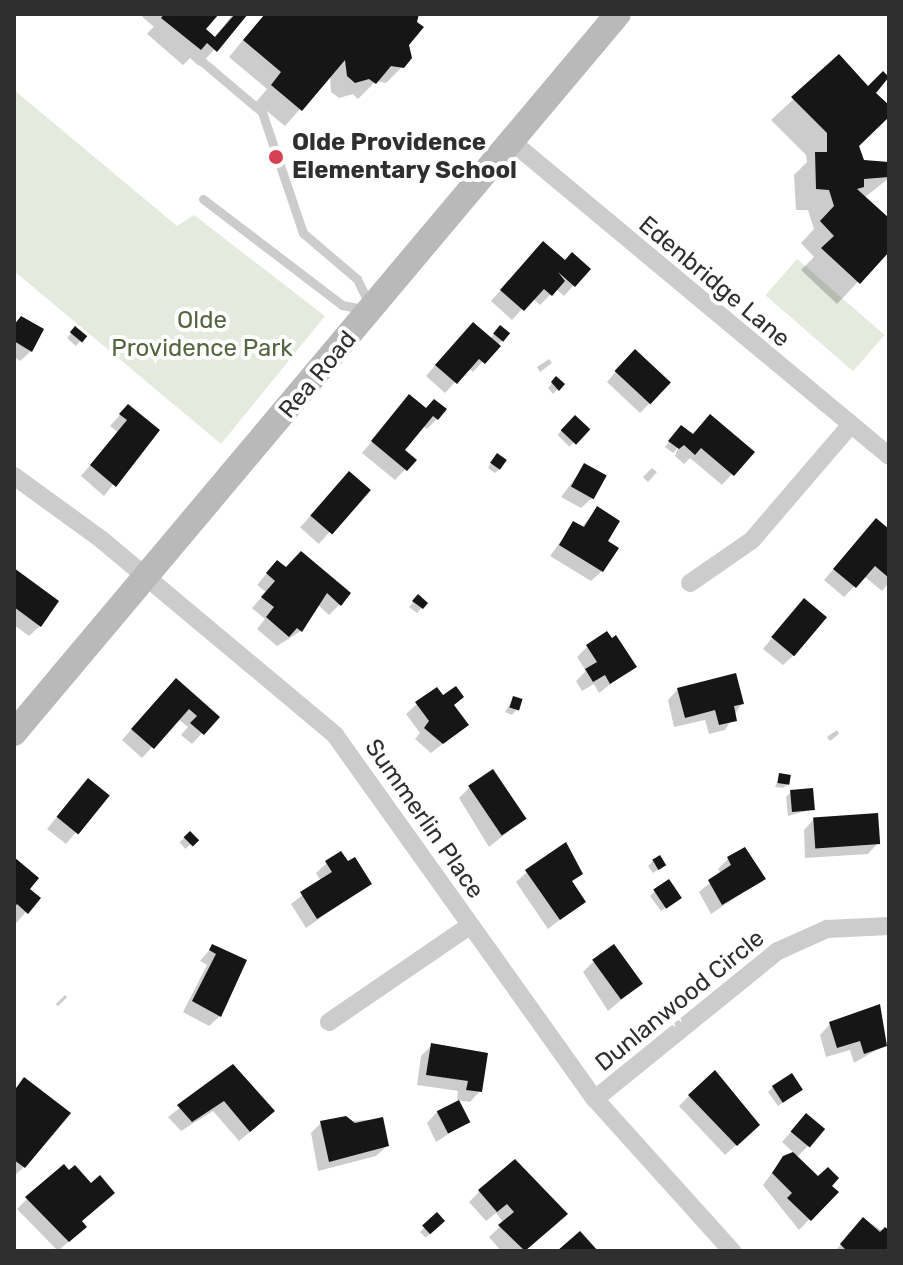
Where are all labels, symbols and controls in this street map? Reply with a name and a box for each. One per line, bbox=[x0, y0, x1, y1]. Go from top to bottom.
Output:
place label: Olde Providence Elementary School bbox=[292, 129, 518, 185]
marker: Olde Providence Elementary School bbox=[267, 148, 285, 166]
street label: Edenbridge Lane bbox=[633, 210, 795, 354]
park label: Olde Providence Park bbox=[111, 307, 293, 363]
street label: Rea Road bbox=[273, 326, 363, 424]
street label: Summerlin Place bbox=[358, 734, 490, 904]
street label: Dunlanwood Circle bbox=[590, 924, 770, 1078]

